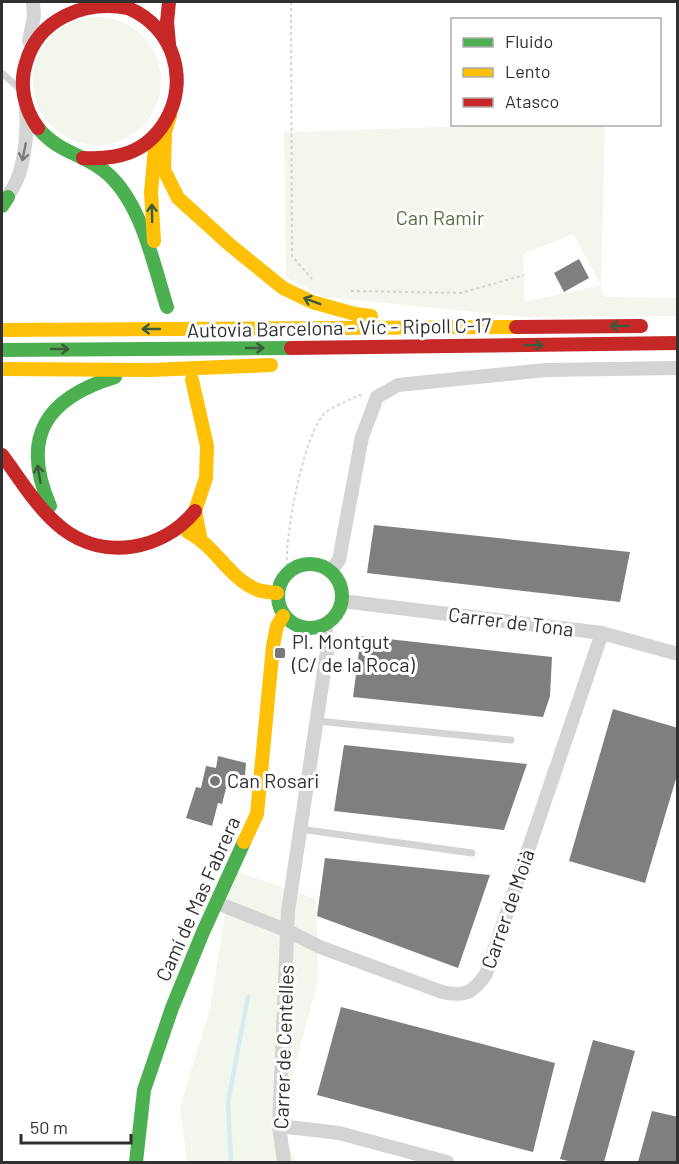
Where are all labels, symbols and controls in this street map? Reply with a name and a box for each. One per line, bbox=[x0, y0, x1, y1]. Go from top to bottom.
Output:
legend bbox=[451, 18, 661, 126]
text: Fluido bbox=[505, 30, 553, 52]
text: Lento bbox=[505, 60, 551, 82]
text: Atasco bbox=[505, 90, 559, 112]
one-way arrow bbox=[18, 142, 29, 162]
one-way arrow bbox=[146, 203, 157, 223]
park label: Can Ramir bbox=[396, 205, 484, 229]
one-way arrow bbox=[303, 295, 321, 306]
street label: Autovia Barcelona - Vic - Ripoll C-17 bbox=[187, 312, 492, 342]
one-way arrow bbox=[610, 320, 630, 332]
one-way arrow bbox=[142, 323, 162, 335]
one-way arrow bbox=[523, 339, 543, 351]
one-way arrow bbox=[244, 342, 264, 354]
one-way arrow bbox=[49, 343, 69, 355]
one-way arrow bbox=[33, 465, 44, 484]
street label: Carrer de Tona bbox=[447, 601, 575, 641]
place label: Pl. Montgut (C/ de la Roca) bbox=[291, 629, 415, 676]
marker: Pl. Montgut (C/ de la Roca) bbox=[273, 646, 287, 660]
place label: Can Rosari bbox=[227, 768, 319, 792]
marker: Can Rosari bbox=[208, 774, 222, 788]
street label: Camí de Mas Fabrera bbox=[150, 812, 244, 985]
street label: Carrer de Moià bbox=[475, 846, 539, 972]
street label: Carrer de Centelles bbox=[268, 964, 298, 1130]
scale bar bbox=[21, 1107, 130, 1145]
text: 50 m bbox=[30, 1116, 68, 1138]

